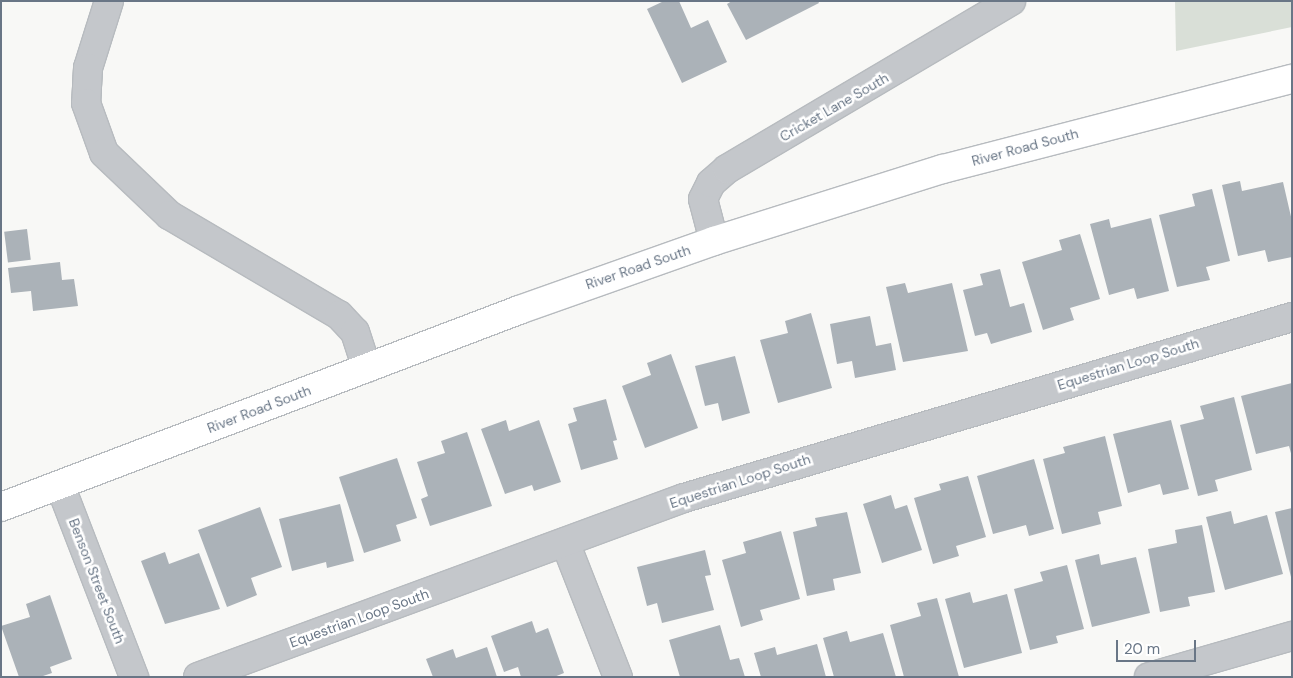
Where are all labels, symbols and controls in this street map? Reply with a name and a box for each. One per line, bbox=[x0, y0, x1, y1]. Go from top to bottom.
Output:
street label: Cricket Lane South bbox=[777, 69, 891, 145]
street label: River Road South bbox=[970, 125, 1080, 169]
street label: River Road South bbox=[583, 241, 693, 293]
street label: Equestrian Loop South bbox=[1055, 334, 1201, 394]
street label: River Road South bbox=[205, 381, 313, 437]
street label: Equestrian Loop South bbox=[668, 450, 812, 512]
street label: Benson Street South bbox=[65, 516, 129, 646]
street label: Equestrian Loop South bbox=[287, 585, 431, 651]
scale bar bbox=[1118, 630, 1198, 662]
text: 20 m bbox=[1124, 639, 1160, 659]

